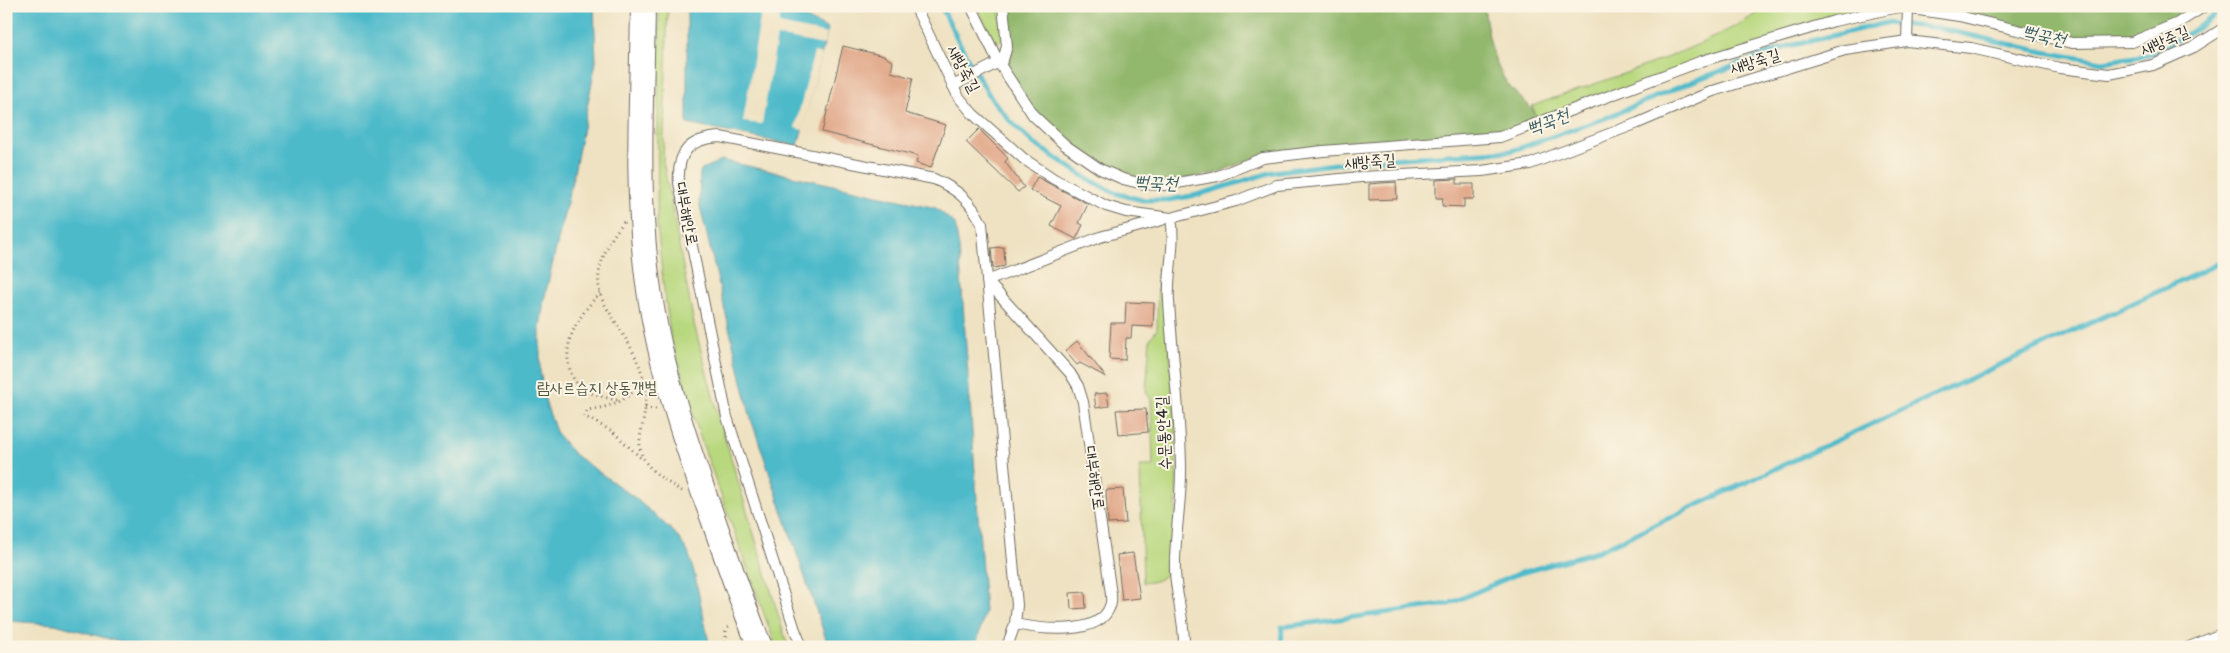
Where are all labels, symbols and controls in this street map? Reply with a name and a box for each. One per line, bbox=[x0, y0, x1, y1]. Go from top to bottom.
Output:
water label: 뻑꾹천 bbox=[2021, 21, 2069, 51]
street label: 새방죽길 bbox=[2138, 22, 2193, 60]
street label: 새방죽길 bbox=[943, 42, 984, 96]
street label: 새방죽길 bbox=[1728, 45, 1783, 79]
water label: 뻑꾹천 bbox=[1524, 104, 1573, 140]
street label: 새방죽길 bbox=[1344, 151, 1396, 173]
water label: 뻑꾹천 bbox=[1134, 172, 1180, 194]
street label: 대부해안로 bbox=[671, 181, 701, 247]
park label: 람사르습지 상동갯벌 bbox=[537, 379, 657, 398]
street label: 수문통안4길 bbox=[1153, 395, 1175, 471]
street label: 대부해안로 bbox=[1080, 445, 1108, 511]

